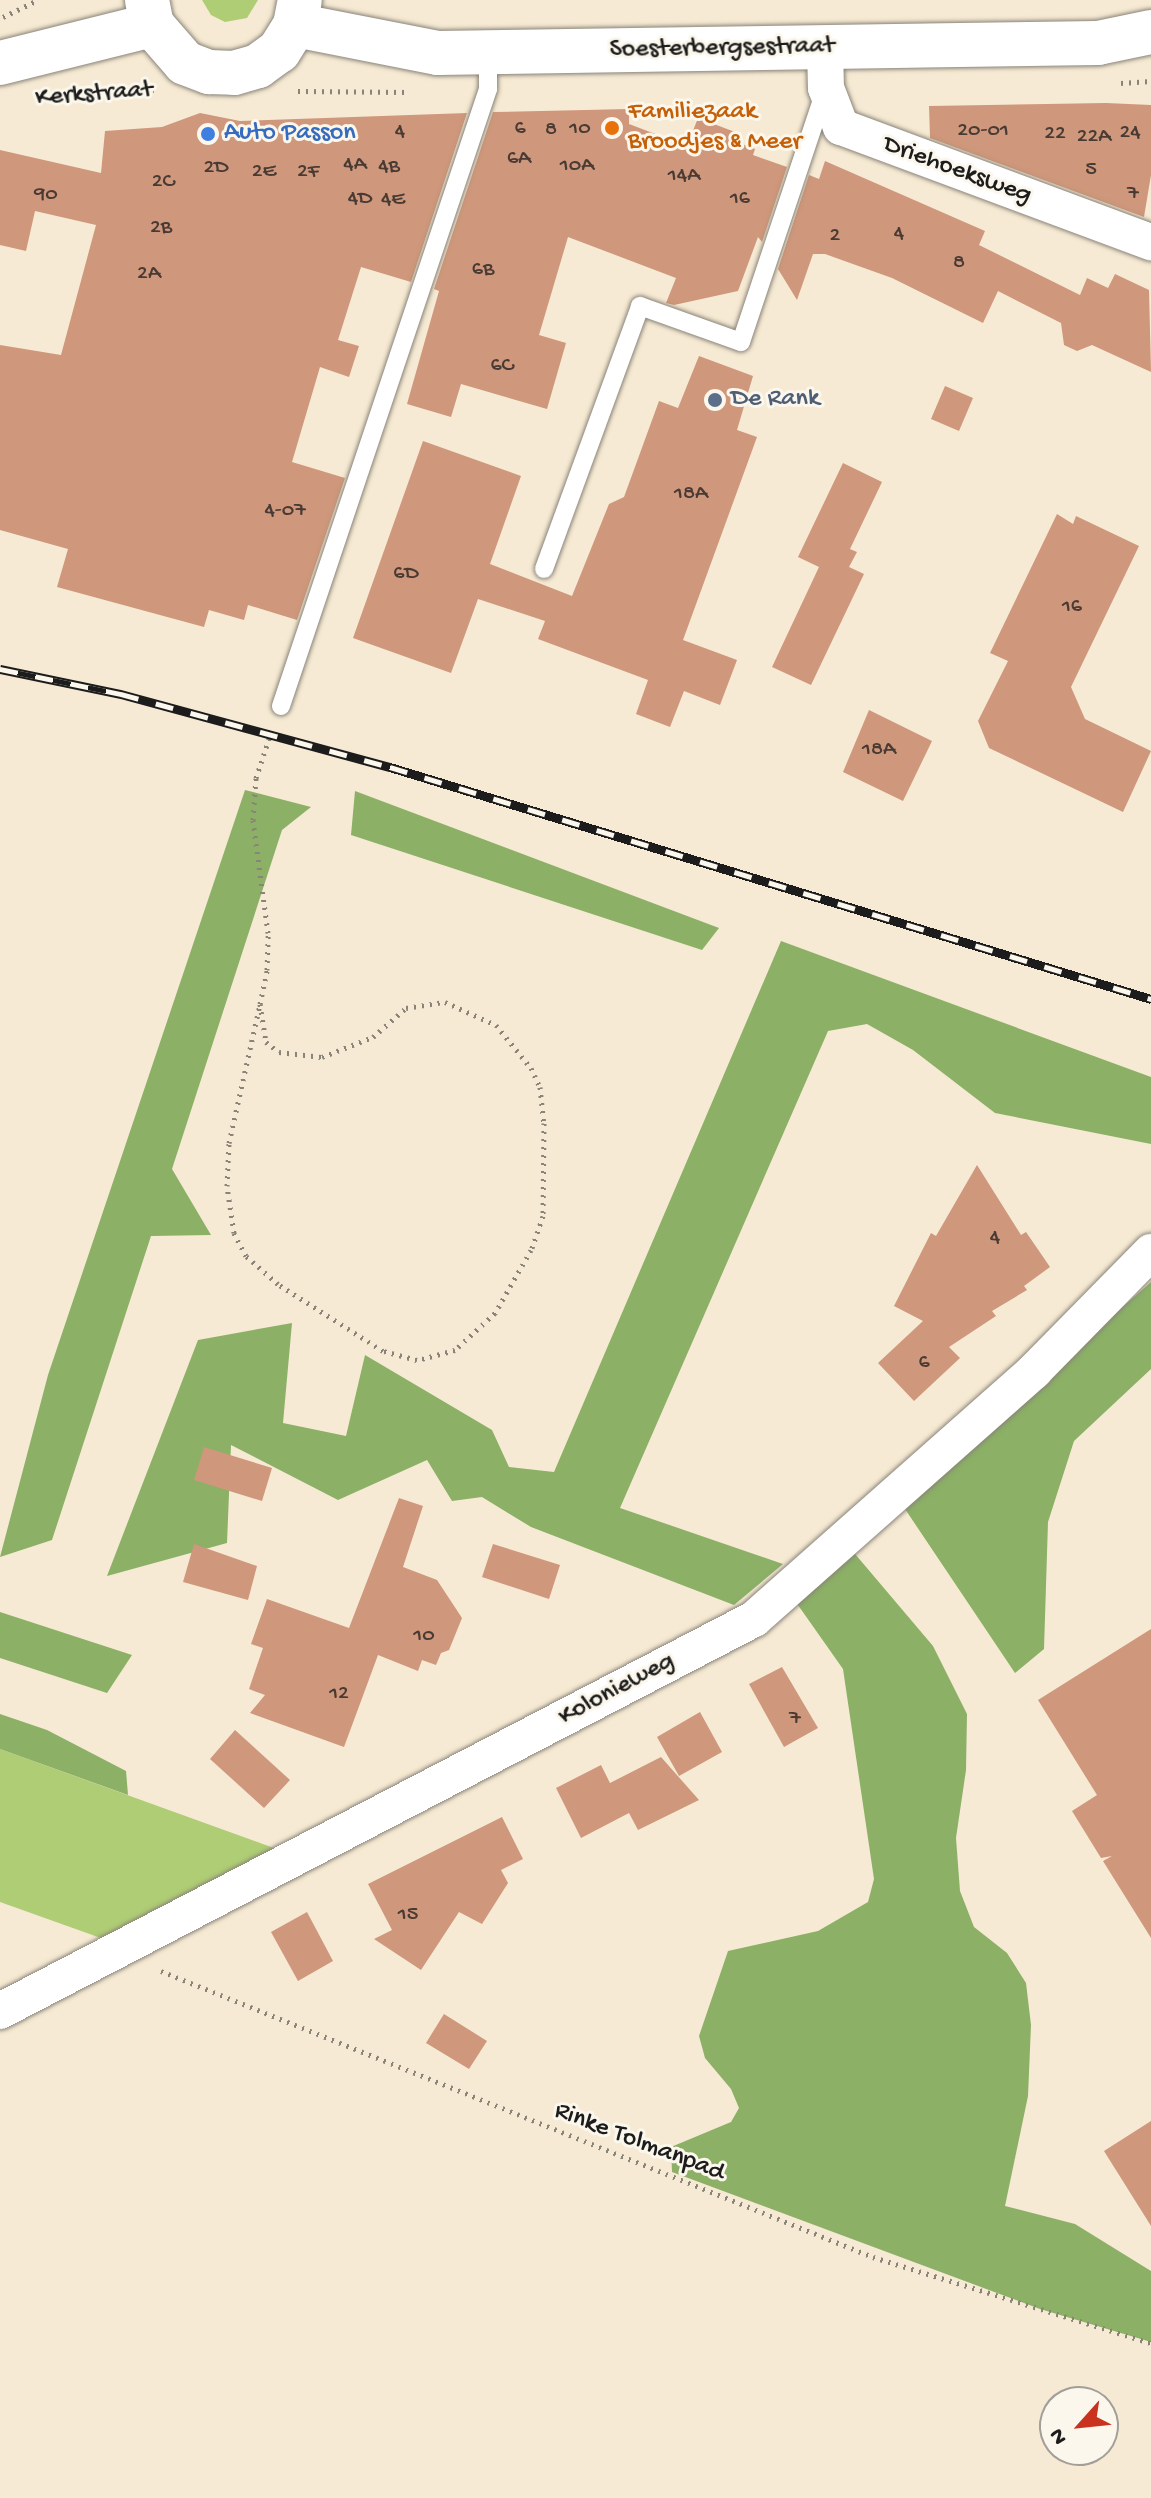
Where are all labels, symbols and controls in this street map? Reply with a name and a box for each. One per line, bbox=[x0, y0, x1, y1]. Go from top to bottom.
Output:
street label: Soesterbergsestraat bbox=[609, 31, 835, 67]
street label: Kerkstraat bbox=[34, 75, 154, 115]
place label: Familiezaak Broodjes & Meer bbox=[628, 97, 802, 158]
house number: 6 bbox=[514, 117, 526, 143]
house number: 10 bbox=[569, 117, 591, 143]
place label: Auto Passon bbox=[224, 118, 356, 150]
house number: 8 bbox=[545, 118, 557, 144]
marker: Familiezaak Broodjes & Meer bbox=[603, 119, 621, 137]
house number: 20-01 bbox=[957, 119, 1009, 145]
house number: 4 bbox=[395, 120, 405, 146]
house number: 24 bbox=[1119, 121, 1141, 147]
house number: 22 bbox=[1044, 122, 1066, 148]
marker: Auto Passon bbox=[199, 125, 217, 143]
house number: 22A bbox=[1077, 125, 1111, 151]
street label: Driehoeksweg bbox=[879, 130, 1035, 212]
house number: 6A bbox=[507, 147, 531, 173]
house number: 4A bbox=[343, 153, 367, 179]
house number: 10A bbox=[560, 154, 594, 180]
house number: 4B bbox=[378, 155, 400, 181]
house number: 2D bbox=[203, 156, 229, 182]
house number: 5 bbox=[1085, 158, 1097, 184]
house number: 2E bbox=[252, 160, 276, 186]
house number: 2F bbox=[297, 160, 319, 186]
house number: 14A bbox=[668, 164, 700, 190]
house number: 2C bbox=[152, 170, 174, 196]
house number: 7 bbox=[1127, 182, 1139, 208]
house number: 90 bbox=[34, 183, 58, 209]
house number: 4D bbox=[348, 187, 372, 213]
house number: 16 bbox=[730, 187, 750, 213]
house number: 4E bbox=[381, 188, 405, 214]
house number: 2B bbox=[150, 216, 172, 242]
house number: 4 bbox=[894, 222, 904, 248]
house number: 2 bbox=[830, 224, 840, 250]
house number: 8 bbox=[953, 251, 965, 277]
house number: 6B bbox=[472, 258, 494, 284]
house number: 2A bbox=[137, 262, 161, 288]
house number: 6C bbox=[490, 354, 514, 380]
place label: De Rank bbox=[731, 384, 820, 416]
marker: De Rank bbox=[706, 391, 724, 409]
house number: 18A bbox=[674, 482, 708, 508]
house number: 4-07 bbox=[264, 499, 306, 525]
house number: 6D bbox=[393, 562, 419, 588]
house number: 16 bbox=[1062, 595, 1082, 621]
house number: 18A bbox=[862, 738, 896, 764]
house number: 4 bbox=[990, 1226, 1000, 1252]
house number: 6 bbox=[918, 1351, 930, 1377]
house number: 10 bbox=[413, 1624, 435, 1650]
street label: Kolonieweg bbox=[554, 1646, 680, 1734]
house number: 12 bbox=[329, 1682, 349, 1708]
house number: 7 bbox=[789, 1707, 801, 1733]
house number: 15 bbox=[398, 1903, 418, 1929]
street label: Rinke Tolmanpad bbox=[550, 2096, 728, 2190]
north arrow bbox=[1039, 2386, 1119, 2466]
text: N bbox=[1045, 2424, 1074, 2448]

